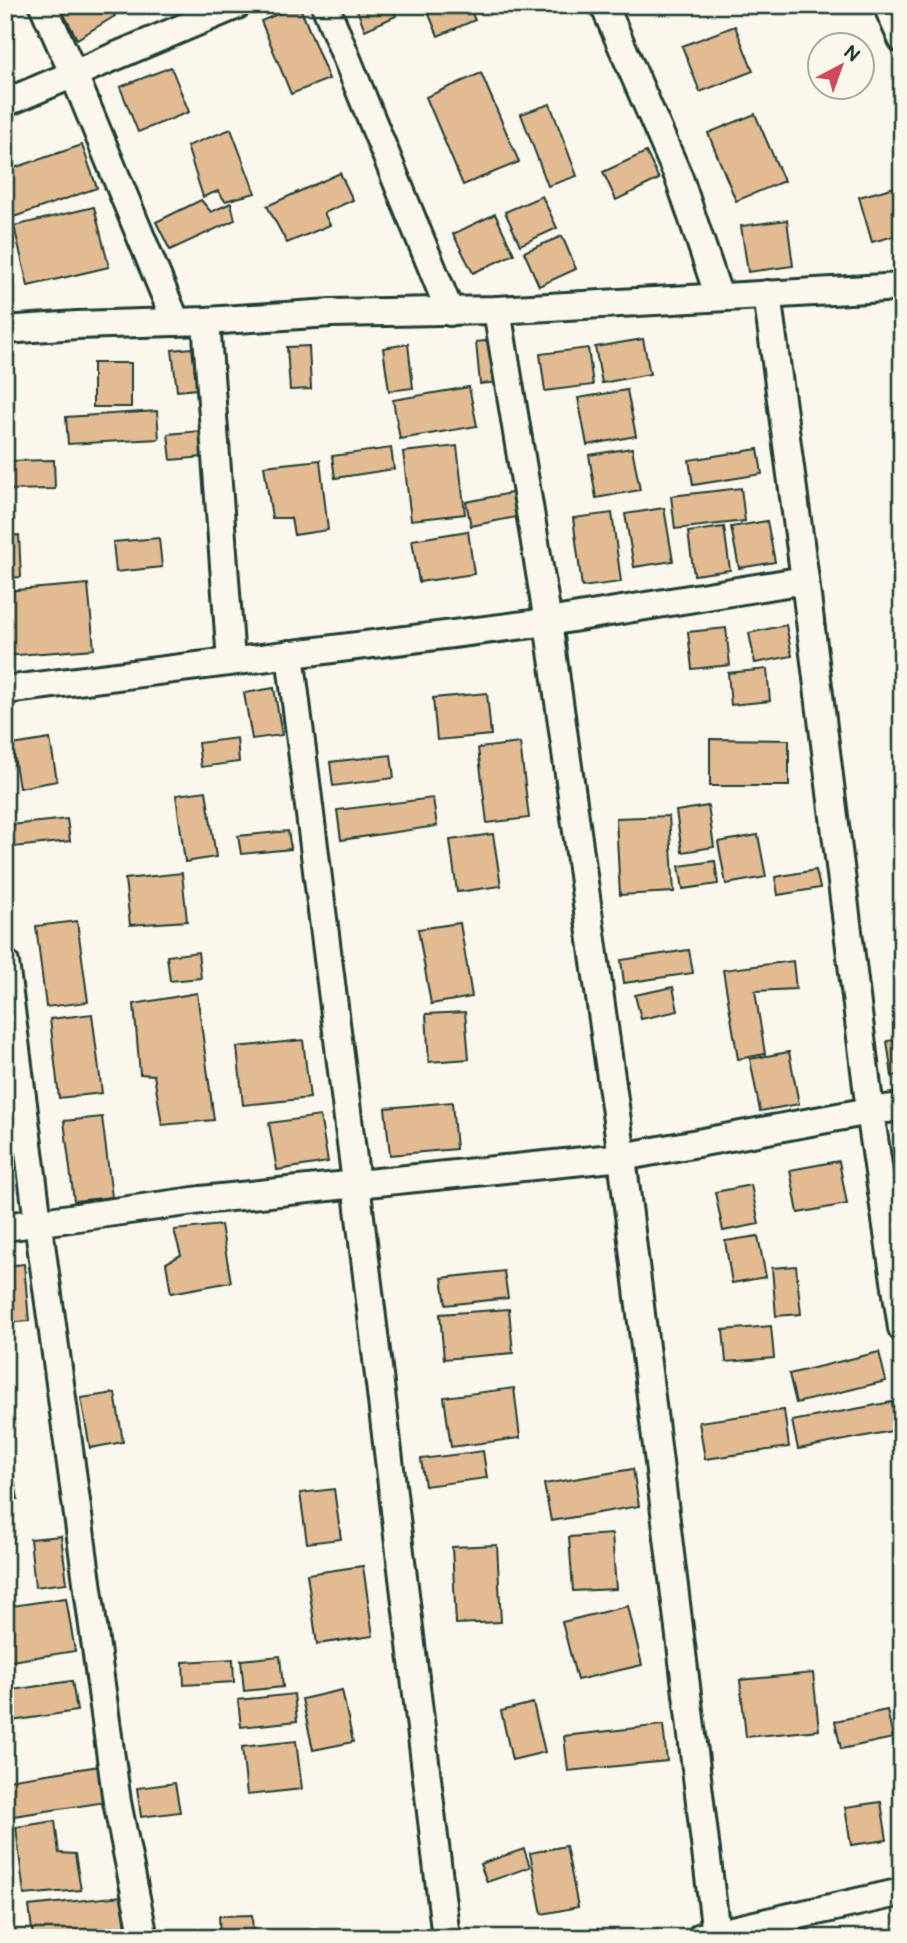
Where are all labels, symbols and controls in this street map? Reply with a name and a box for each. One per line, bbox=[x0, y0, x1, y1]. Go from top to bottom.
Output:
north arrow bbox=[806, 32, 876, 102]
text: N bbox=[838, 41, 864, 68]

